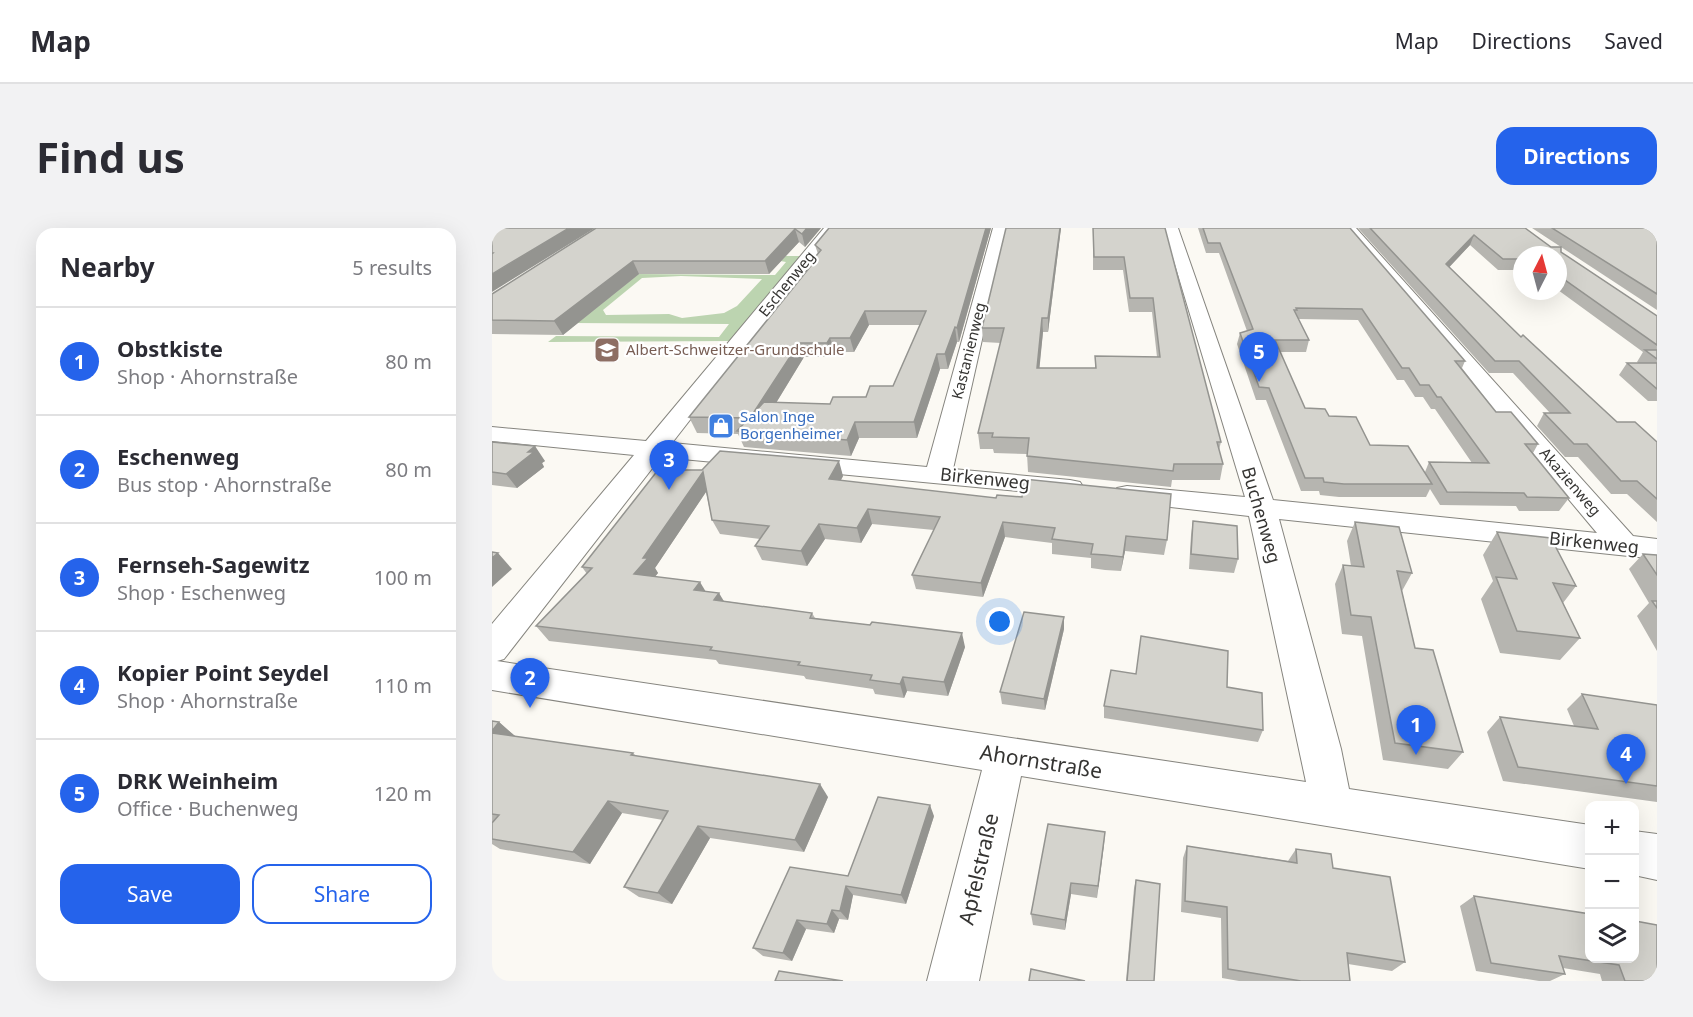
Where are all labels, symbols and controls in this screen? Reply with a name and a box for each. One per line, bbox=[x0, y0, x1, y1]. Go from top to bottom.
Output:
text: Map bbox=[30, 22, 91, 60]
text: Map bbox=[1395, 27, 1439, 55]
text: Directions bbox=[1472, 27, 1571, 55]
text: Saved bbox=[1604, 27, 1663, 55]
button: Directions bbox=[1496, 127, 1657, 185]
text: Find us bbox=[36, 128, 185, 185]
street label: Eschenweg bbox=[754, 246, 819, 320]
north arrow bbox=[1513, 246, 1567, 300]
text: Nearby bbox=[60, 249, 155, 285]
text: 5 results bbox=[352, 254, 432, 281]
street label: Kastanienweg bbox=[946, 300, 990, 401]
pin: 5 bbox=[1240, 332, 1278, 382]
text: Obstkiste bbox=[117, 333, 223, 363]
school or university icon: Albert-Schweitzer-Grundschule bbox=[592, 335, 622, 365]
place label: Albert-Schweitzer-Grundschule bbox=[626, 339, 845, 359]
text: 1 bbox=[74, 348, 85, 375]
text: 80 m bbox=[385, 348, 432, 375]
text: Shop · Ahornstraße bbox=[117, 363, 298, 390]
place label: Salon Inge Borgenheimer bbox=[740, 406, 842, 443]
shop icon: Salon Inge Borgenheimer bbox=[706, 411, 736, 441]
pin: 3 bbox=[650, 440, 688, 490]
text: Eschenweg bbox=[117, 441, 239, 471]
street label: Akazienweg bbox=[1536, 443, 1606, 520]
text: 2 bbox=[74, 456, 85, 483]
text: 80 m bbox=[385, 456, 432, 483]
street label: Birkenweg bbox=[939, 461, 1031, 495]
street label: Buchenweg bbox=[1237, 464, 1287, 566]
text: Bus stop · Ahornstraße bbox=[117, 471, 332, 498]
street label: Birkenweg bbox=[1548, 525, 1640, 559]
text: Fernseh-Sagewitz bbox=[117, 549, 310, 579]
text: 3 bbox=[74, 564, 85, 591]
text: 100 m bbox=[374, 564, 432, 591]
text: Shop · Eschenweg bbox=[117, 579, 286, 606]
your location bbox=[985, 607, 1014, 636]
text: Kopier Point Seydel bbox=[117, 657, 329, 687]
pin: 2 bbox=[510, 658, 549, 708]
text: 4 bbox=[74, 672, 85, 699]
text: 110 m bbox=[374, 672, 432, 699]
text: Shop · Ahornstraße bbox=[117, 687, 298, 714]
pin: 1 bbox=[1396, 706, 1436, 755]
pin: 4 bbox=[1606, 734, 1646, 784]
street label: Ahornstraße bbox=[978, 738, 1104, 785]
text: DRK Weinheim bbox=[117, 765, 278, 795]
text: 5 bbox=[74, 780, 85, 807]
text: 120 m bbox=[374, 780, 432, 807]
text: Office · Buchenweg bbox=[117, 795, 298, 822]
map controls bbox=[1585, 801, 1639, 963]
button: + bbox=[1585, 801, 1639, 855]
street label: Apfelstraße bbox=[952, 810, 1004, 927]
button: − bbox=[1585, 855, 1639, 909]
button: Save bbox=[60, 864, 240, 924]
button: Share bbox=[252, 864, 432, 924]
button: layers bbox=[1585, 909, 1639, 963]

